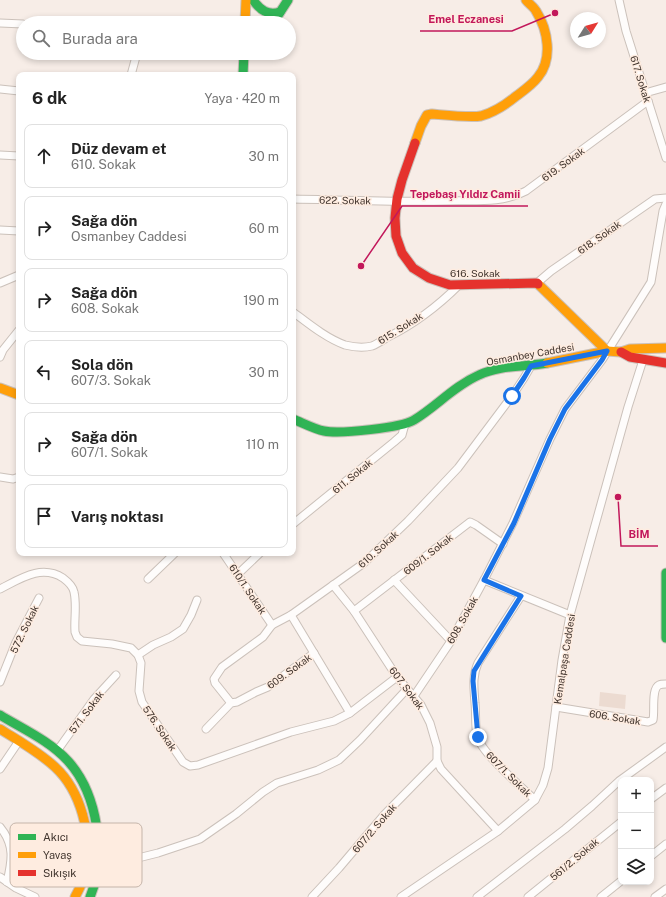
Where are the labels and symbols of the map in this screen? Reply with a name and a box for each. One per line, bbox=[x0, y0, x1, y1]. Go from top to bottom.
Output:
callout: Emel Eczanesi bbox=[420, 8, 512, 31]
north arrow bbox=[570, 12, 606, 48]
text: Emel Eczanesi bbox=[428, 13, 504, 25]
street label: 617. Sokak bbox=[628, 54, 654, 104]
street label: 619. Sokak bbox=[539, 144, 587, 184]
callout: Tepebaşı Yıldız Camii bbox=[402, 183, 528, 206]
text: Tepebaşı Yıldız Camii bbox=[410, 188, 520, 201]
street label: 622. Sokak bbox=[319, 194, 371, 206]
street label: 618. Sokak bbox=[575, 217, 623, 256]
street label: 616. Sokak bbox=[450, 267, 500, 279]
street label: 615. Sokak bbox=[375, 309, 425, 346]
street label: Osmanbey Caddesi bbox=[485, 340, 575, 368]
route start bbox=[503, 387, 521, 405]
street label: 611. Sokak bbox=[330, 456, 375, 496]
callout: BİM bbox=[621, 523, 658, 546]
text: BİM bbox=[628, 527, 650, 540]
street label: 610. Sokak bbox=[355, 528, 401, 570]
street label: 609/1. Sokak bbox=[401, 531, 455, 577]
street label: 610/1. Sokak bbox=[227, 562, 269, 617]
street label: 608. Sokak bbox=[444, 594, 480, 646]
street label: 572. Sokak bbox=[7, 603, 41, 655]
street label: Kemalpaşa Caddesi bbox=[551, 613, 577, 705]
street label: 609. Sokak bbox=[264, 651, 314, 691]
street label: 607. Sokak bbox=[387, 664, 427, 712]
street label: 571. Sokak bbox=[66, 688, 106, 736]
street label: 576. Sokak bbox=[140, 703, 180, 753]
street label: 606. Sokak bbox=[588, 707, 642, 727]
route end bbox=[469, 728, 487, 746]
street label: 607/1. Sokak bbox=[484, 749, 534, 799]
street label: 607/2. Sokak bbox=[349, 801, 399, 855]
legend bbox=[10, 823, 142, 887]
text: Akıcı bbox=[43, 831, 68, 843]
street label: 561/2. Sokak bbox=[547, 835, 601, 883]
text: Yavaş bbox=[43, 849, 72, 862]
text: Sıkışık bbox=[43, 867, 76, 880]

